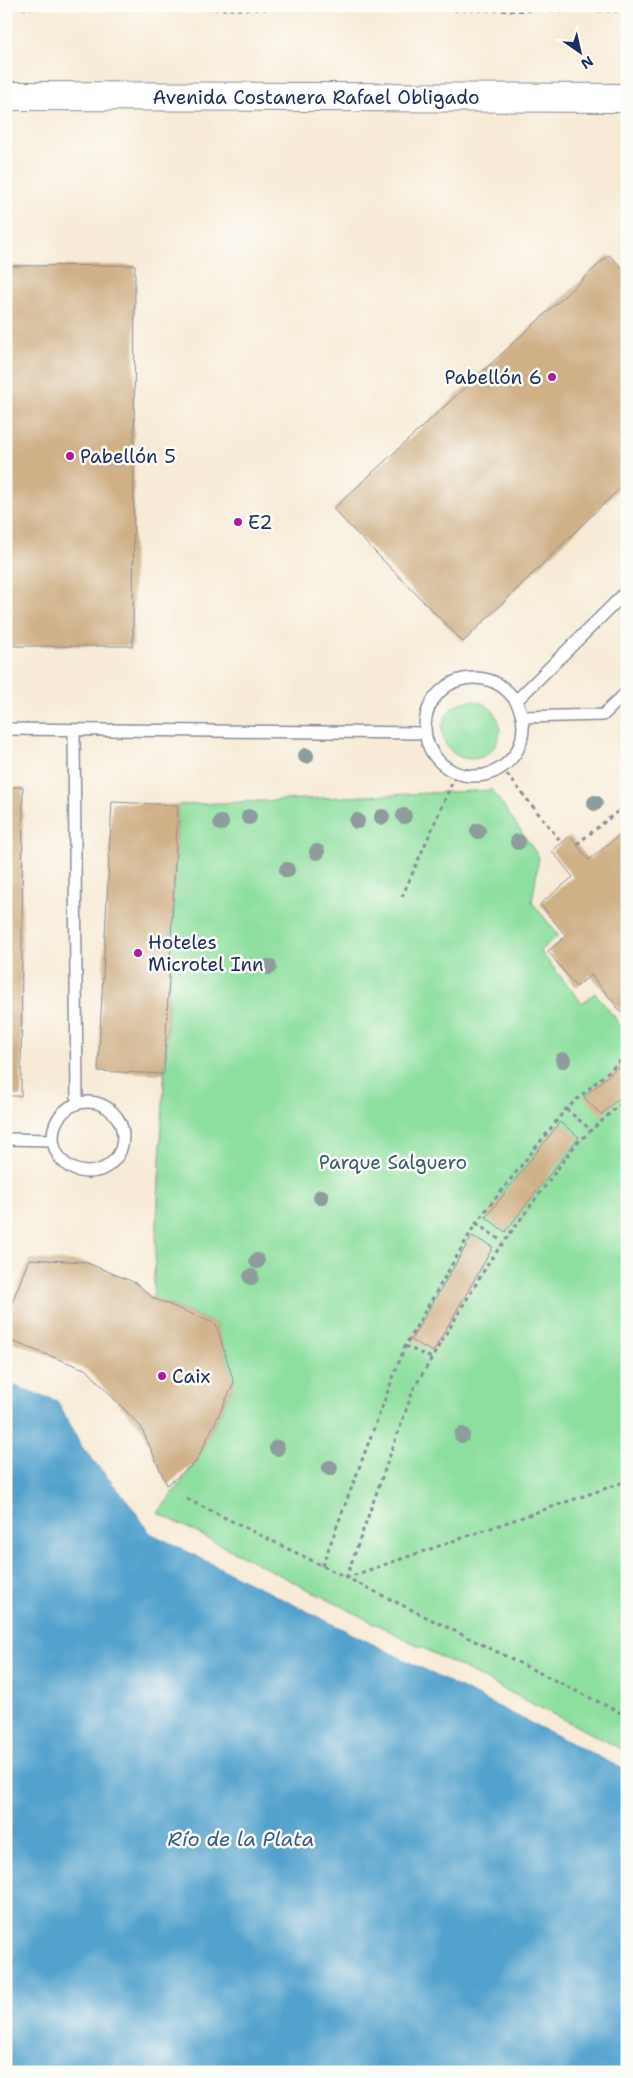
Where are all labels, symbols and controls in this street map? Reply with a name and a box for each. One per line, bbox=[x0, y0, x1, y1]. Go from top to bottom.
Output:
north arrow bbox=[556, 28, 606, 78]
text: N bbox=[578, 52, 597, 73]
street label: Avenida Costanera Rafael Obligado bbox=[152, 85, 480, 110]
place label: Pabellón 6 bbox=[445, 365, 542, 390]
marker: Pabellón 6 bbox=[546, 371, 558, 383]
place label: Pabellón 5 bbox=[80, 444, 176, 469]
marker: Pabellón 5 bbox=[64, 450, 76, 462]
place label: E2 bbox=[248, 510, 273, 535]
marker: E2 bbox=[232, 516, 244, 528]
place label: Hoteles Microtel Inn bbox=[148, 930, 264, 977]
marker: Hoteles Microtel Inn bbox=[132, 947, 144, 959]
park label: Parque Salguero bbox=[319, 1150, 467, 1175]
place label: Caix bbox=[172, 1364, 211, 1389]
marker: Caix bbox=[156, 1370, 168, 1382]
water label: Río de la Plata bbox=[168, 1826, 314, 1852]

